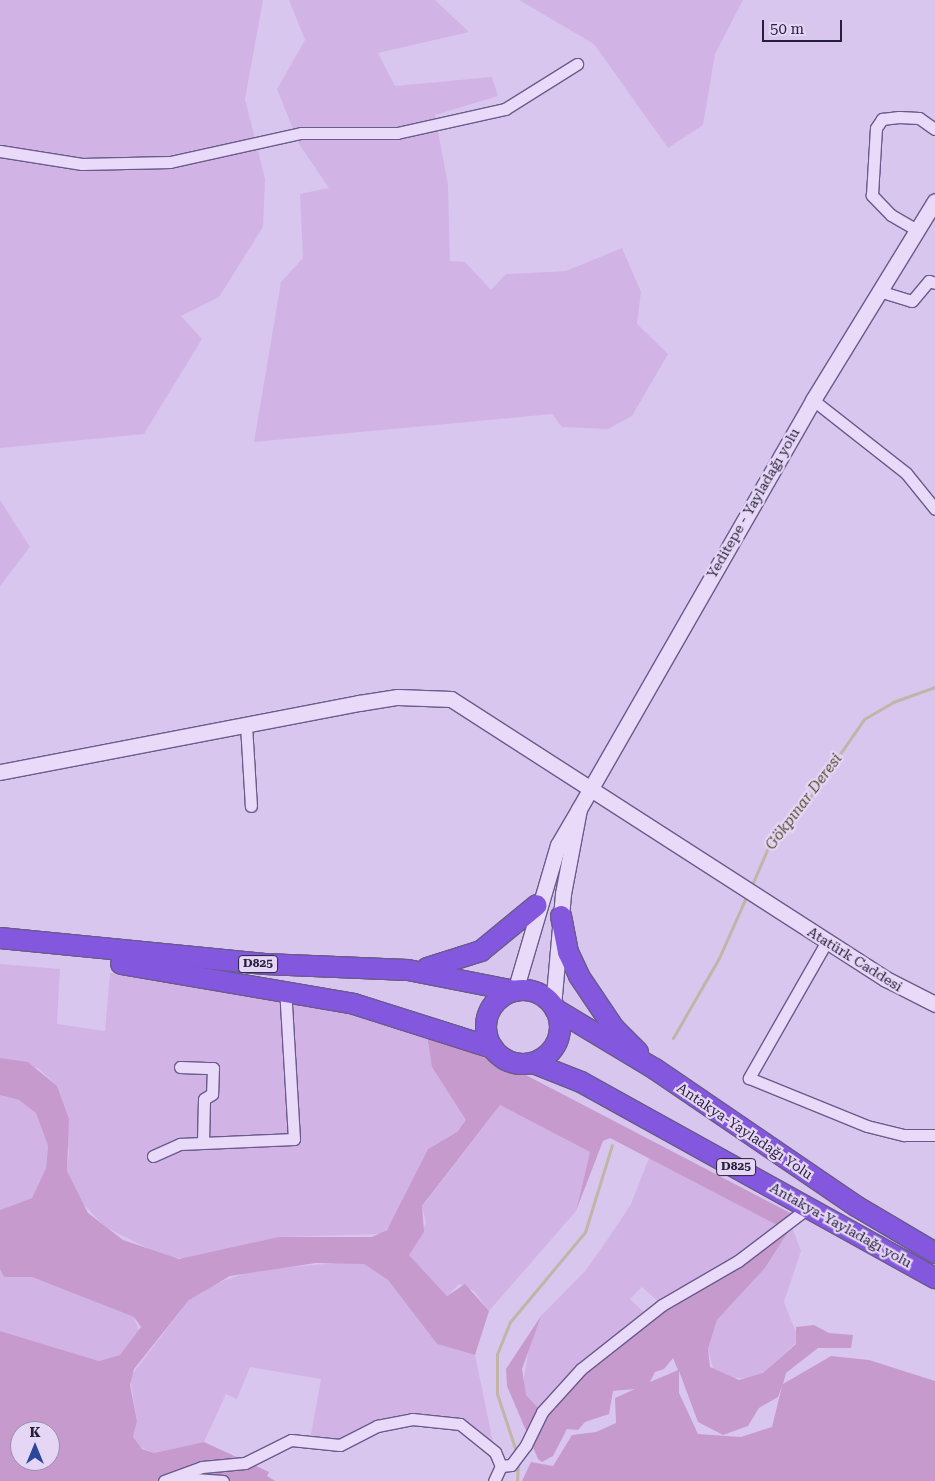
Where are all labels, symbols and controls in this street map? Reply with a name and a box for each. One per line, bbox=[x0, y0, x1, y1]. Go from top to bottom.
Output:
scale bar bbox=[765, 10, 845, 42]
text: 50 m bbox=[770, 20, 804, 38]
street label: Yeditepe - Yayladağı yolu bbox=[703, 425, 803, 581]
water label: Gökpınar Deresi bbox=[762, 750, 846, 854]
street label: Atatürk Caddesi bbox=[804, 923, 906, 995]
road number: D825 bbox=[238, 954, 278, 974]
street label: Antakya-Yayladağı Yolu bbox=[674, 1079, 816, 1183]
road number: D825 bbox=[716, 1158, 756, 1176]
street label: Antakya-Yayladağı yolu bbox=[767, 1179, 915, 1271]
north arrow bbox=[10, 1421, 60, 1471]
text: K bbox=[29, 1424, 41, 1440]

